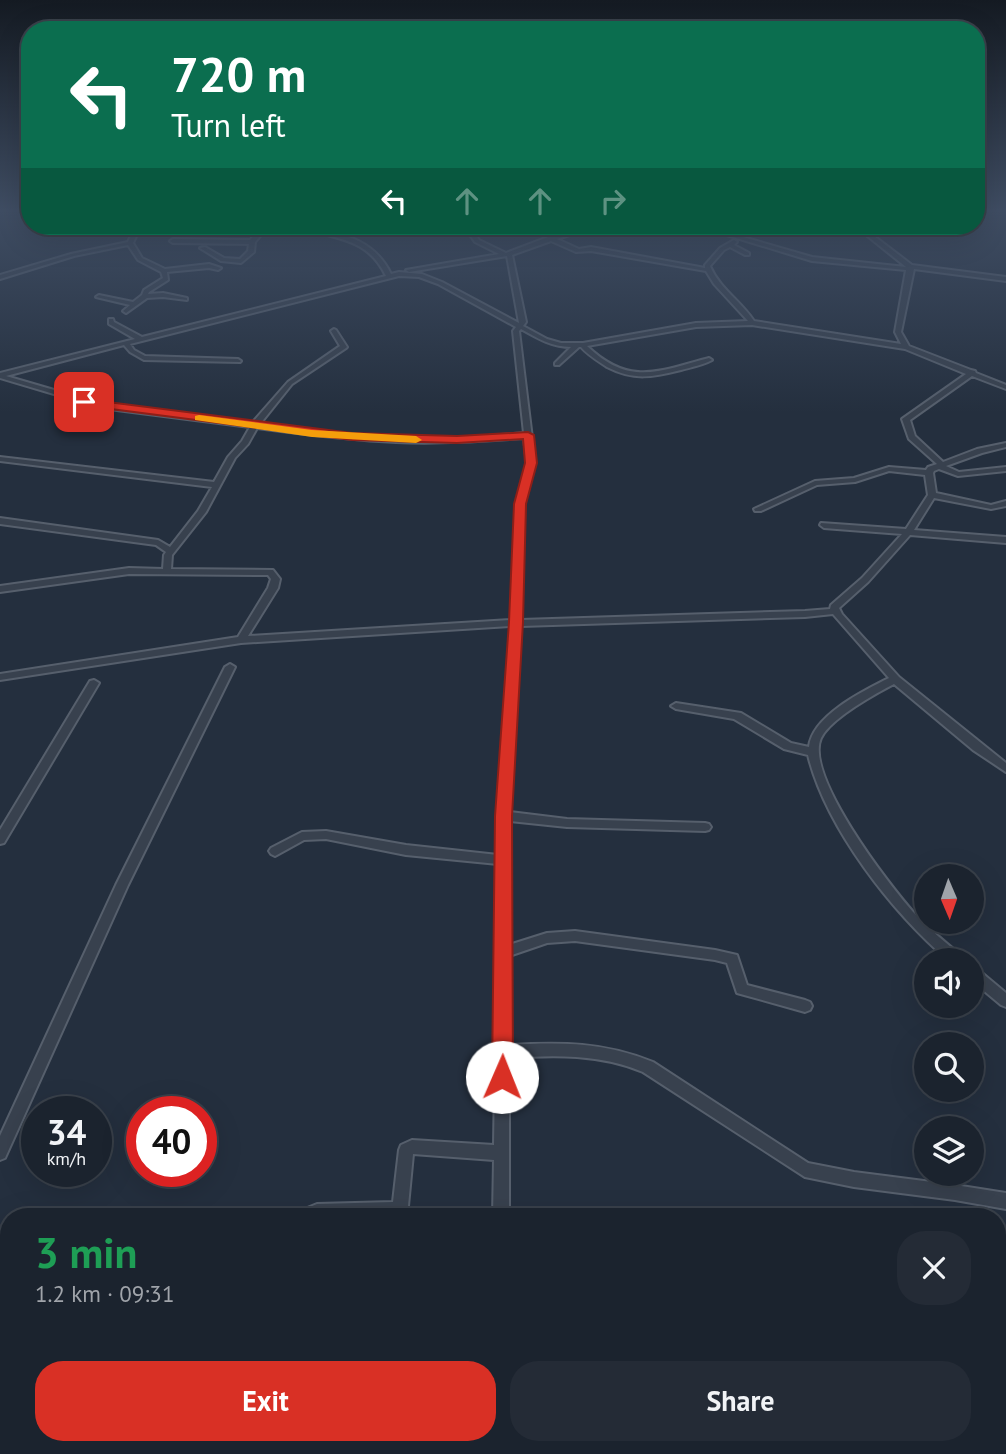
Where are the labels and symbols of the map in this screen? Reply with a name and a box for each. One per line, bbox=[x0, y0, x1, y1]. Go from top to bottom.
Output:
pin bbox=[54, 372, 114, 432]
north arrow bbox=[914, 864, 984, 934]
position arrow bbox=[465, 1040, 539, 1114]
speed limit sign: 40 bbox=[126, 1096, 217, 1187]

